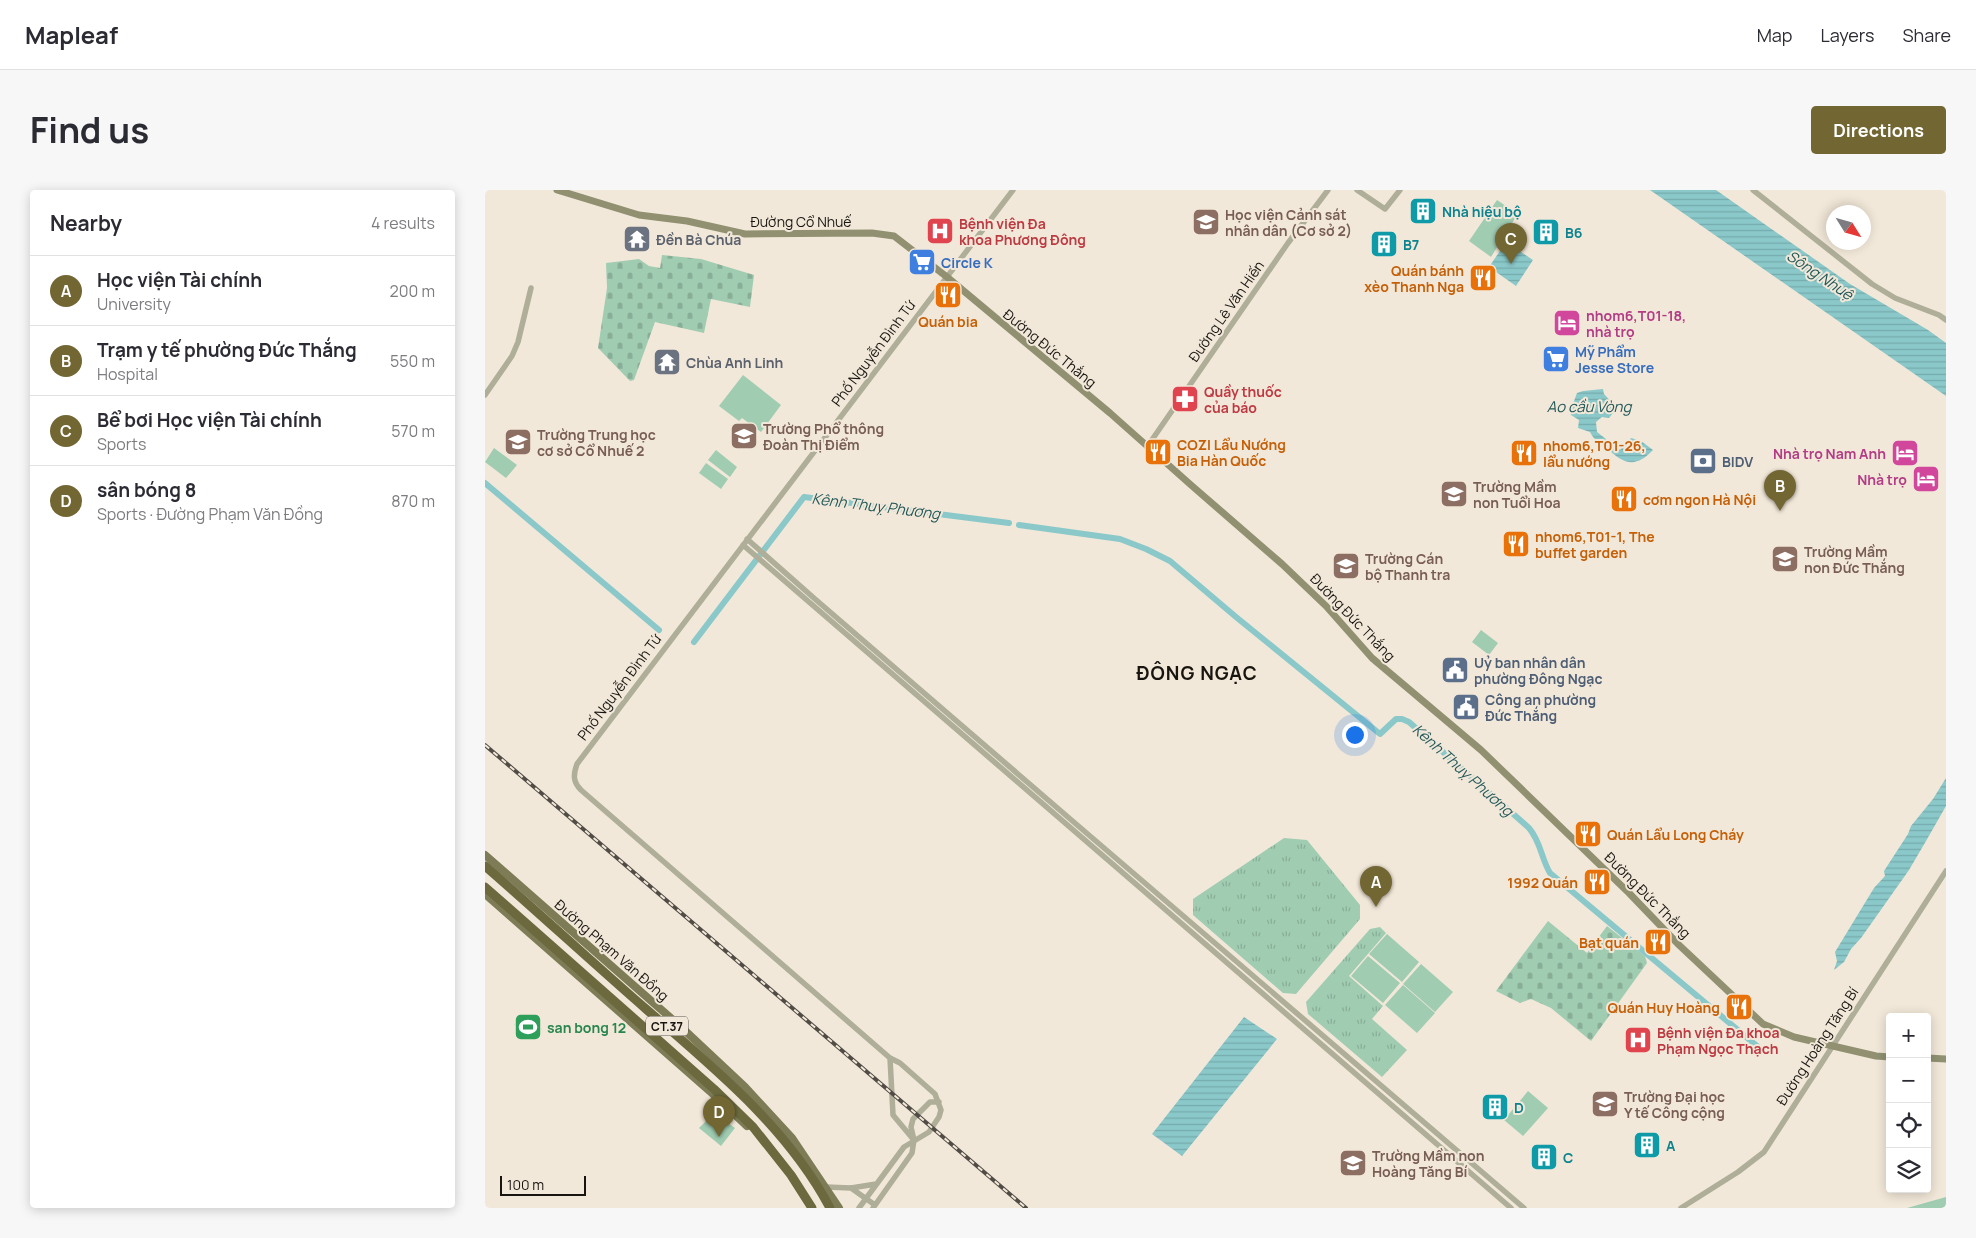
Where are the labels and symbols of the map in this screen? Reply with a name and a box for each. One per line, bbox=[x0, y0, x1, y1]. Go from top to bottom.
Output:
building icon: Nhà hiệu bộ bbox=[1408, 196, 1438, 226]
place label: Nhà hiệu bộ bbox=[1442, 202, 1522, 221]
place label: Học viện Cảnh sát nhân dân (Cơ sở 2) bbox=[1225, 205, 1352, 240]
north arrow bbox=[1826, 205, 1871, 250]
school or university icon: Học viện Cảnh sát nhân dân (Cơ sở 2) bbox=[1191, 207, 1221, 237]
street label: Đường Cổ Nhuế bbox=[750, 212, 852, 231]
place label: Bệnh viện Đa khoa Phương Đông bbox=[959, 214, 1086, 249]
hospital icon: Bệnh viện Đa khoa Phương Đông bbox=[925, 216, 955, 246]
building icon: B6 bbox=[1531, 217, 1561, 247]
pin: C bbox=[1495, 223, 1527, 264]
place label: B6 bbox=[1565, 223, 1583, 242]
temple icon: Đền Bà Chúa bbox=[622, 224, 652, 254]
building icon: B7 bbox=[1369, 229, 1399, 259]
place label: Đền Bà Chúa bbox=[656, 230, 741, 249]
place label: B7 bbox=[1403, 235, 1419, 254]
water label: Sông Nhuệ bbox=[1783, 245, 1858, 306]
supermarket icon: Circle K bbox=[907, 247, 937, 277]
place label: Circle K bbox=[941, 253, 994, 272]
street label: Đường Lê Văn Hiến bbox=[1184, 257, 1268, 365]
place label: Quán bánh xèo Thanh Nga bbox=[1364, 261, 1464, 296]
restaurant icon: Quán bánh xèo Thanh Nga bbox=[1468, 263, 1498, 293]
restaurant icon: Quán bia bbox=[933, 280, 963, 310]
street label: Phố Nguyễn Đình Tứ bbox=[827, 296, 920, 410]
street label: Đường Đức Thắng bbox=[999, 304, 1101, 392]
place label: nhom6,T01-18, nhà trọ bbox=[1586, 306, 1686, 341]
hotel icon: nhom6,T01-18, nhà trọ bbox=[1552, 308, 1582, 338]
place label: Quán bia bbox=[918, 312, 978, 331]
place label: Mỹ Phẩm Jesse Store bbox=[1575, 342, 1654, 377]
supermarket icon: Mỹ Phẩm Jesse Store bbox=[1541, 344, 1571, 374]
temple icon: Chùa Anh Linh bbox=[652, 347, 682, 377]
place label: Chùa Anh Linh bbox=[686, 353, 783, 372]
place label: Quầy thuốc của báo bbox=[1204, 382, 1282, 417]
pharmacy icon: Quầy thuốc của báo bbox=[1170, 384, 1200, 414]
water label: Ao cầu Vòng bbox=[1547, 396, 1632, 417]
place label: Trường Phổ thông Đoàn Thị Điểm bbox=[763, 419, 884, 454]
school or university icon: Trường Phổ thông Đoàn Thị Điểm bbox=[729, 421, 759, 451]
place label: Trường Trung học cơ sở Cổ Nhuế 2 bbox=[537, 425, 656, 460]
school or university icon: Trường Trung học cơ sở Cổ Nhuế 2 bbox=[503, 427, 533, 457]
place label: COZI Lẩu Nướng Bia Hàn Quốc bbox=[1177, 435, 1286, 470]
place label: nhom6,T01-26, lẩu nướng bbox=[1543, 436, 1646, 471]
restaurant icon: COZI Lẩu Nướng Bia Hàn Quốc bbox=[1143, 437, 1173, 467]
restaurant icon: nhom6,T01-26, lẩu nướng bbox=[1509, 438, 1539, 468]
hotel icon: Nhà trọ Nam Anh bbox=[1890, 438, 1920, 468]
place label: Nhà trọ Nam Anh bbox=[1773, 444, 1886, 463]
bank icon: BIDV bbox=[1688, 446, 1718, 476]
place label: BIDV bbox=[1722, 452, 1753, 471]
hotel icon: Nhà trọ bbox=[1911, 464, 1941, 494]
pin: B bbox=[1764, 470, 1796, 511]
place label: Nhà trọ bbox=[1857, 470, 1907, 489]
place label: Trường Mầm non Tuổi Hoa bbox=[1473, 477, 1561, 512]
school or university icon: Trường Mầm non Tuổi Hoa bbox=[1439, 479, 1469, 509]
restaurant icon: cơm ngon Hà Nội bbox=[1609, 484, 1639, 514]
water label: Kênh Thuỵ Phương bbox=[811, 488, 942, 524]
place label: cơm ngon Hà Nội bbox=[1643, 490, 1756, 509]
place label: nhom6,T01-1, The buffet garden bbox=[1535, 527, 1655, 562]
restaurant icon: nhom6,T01-1, The buffet garden bbox=[1501, 529, 1531, 559]
place label: Trường Mầm non Đức Thắng bbox=[1804, 542, 1905, 577]
school or university icon: Trường Mầm non Đức Thắng bbox=[1770, 544, 1800, 574]
place label: Trường Cán bộ Thanh tra bbox=[1365, 549, 1450, 584]
school or university icon: Trường Cán bộ Thanh tra bbox=[1331, 551, 1361, 581]
street label: Đường Đức Thắng bbox=[1306, 569, 1400, 665]
street label: Phố Nguyễn Đình Tứ bbox=[573, 630, 666, 744]
place label: Uỷ ban nhân dân phường Đông Ngạc bbox=[1474, 653, 1603, 688]
public building icon: Uỷ ban nhân dân phường Đông Ngạc bbox=[1440, 655, 1470, 685]
district label: ĐÔNG NGẠC bbox=[1136, 660, 1258, 686]
place label: Công an phường Đức Thắng bbox=[1485, 690, 1596, 725]
public building icon: Công an phường Đức Thắng bbox=[1451, 692, 1481, 722]
water label: Kênh Thuỵ Phương bbox=[1408, 719, 1519, 822]
your location bbox=[1342, 722, 1368, 748]
restaurant icon: Quán Lẩu Long Cháy bbox=[1573, 819, 1603, 849]
place label: Quán Lẩu Long Cháy bbox=[1607, 825, 1744, 844]
street label: Đường Đức Thắng bbox=[1601, 848, 1695, 942]
pin: A bbox=[1360, 866, 1392, 907]
restaurant icon: 1992 Quán bbox=[1582, 867, 1612, 897]
place label: 1992 Quán bbox=[1507, 873, 1578, 892]
street label: Đường Phạm Văn Đồng bbox=[551, 895, 673, 1005]
restaurant icon: Bạt quán bbox=[1643, 927, 1673, 957]
place label: Bạt quán bbox=[1579, 933, 1639, 952]
street label: Đường Hoàng Tăng Bí bbox=[1772, 983, 1862, 1109]
restaurant icon: Quán Huy Hoàng bbox=[1724, 992, 1754, 1022]
place label: Quán Huy Hoàng bbox=[1607, 998, 1720, 1017]
sports icon: san bong 12 bbox=[513, 1012, 543, 1042]
road number: CT.37 bbox=[646, 1016, 688, 1036]
place label: san bong 12 bbox=[547, 1018, 626, 1037]
place label: Bệnh viện Đa khoa Phạm Ngọc Thạch bbox=[1657, 1023, 1780, 1058]
hospital icon: Bệnh viện Đa khoa Phạm Ngọc Thạch bbox=[1623, 1025, 1653, 1055]
place label: Trường Đại học Y tế Công cộng bbox=[1624, 1087, 1725, 1122]
school or university icon: Trường Đại học Y tế Công cộng bbox=[1590, 1089, 1620, 1119]
building icon: D bbox=[1480, 1092, 1510, 1122]
pin: D bbox=[703, 1096, 735, 1137]
place label: D bbox=[1514, 1098, 1524, 1117]
building icon: A bbox=[1632, 1130, 1662, 1160]
place label: A bbox=[1666, 1136, 1676, 1155]
building icon: C bbox=[1529, 1142, 1559, 1172]
place label: Trường Mầm non Hoàng Tăng Bí bbox=[1372, 1146, 1485, 1181]
school or university icon: Trường Mầm non Hoàng Tăng Bí bbox=[1338, 1148, 1368, 1178]
place label: C bbox=[1563, 1148, 1573, 1167]
scale bar bbox=[500, 1173, 586, 1196]

